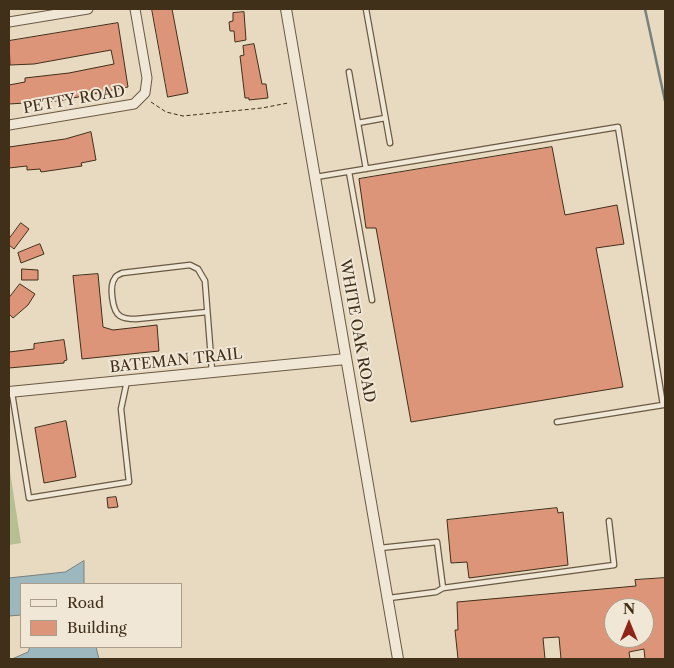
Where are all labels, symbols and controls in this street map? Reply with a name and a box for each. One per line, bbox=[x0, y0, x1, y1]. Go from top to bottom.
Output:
street label: PETTY ROAD bbox=[22, 82, 126, 118]
street label: WHITE OAK ROAD bbox=[336, 258, 378, 404]
street label: BATEMAN TRAIL bbox=[109, 345, 243, 377]
legend bbox=[20, 583, 182, 648]
text: Road bbox=[67, 593, 104, 612]
north arrow bbox=[604, 598, 654, 648]
text: N bbox=[623, 600, 635, 618]
text: Building bbox=[67, 618, 127, 637]

